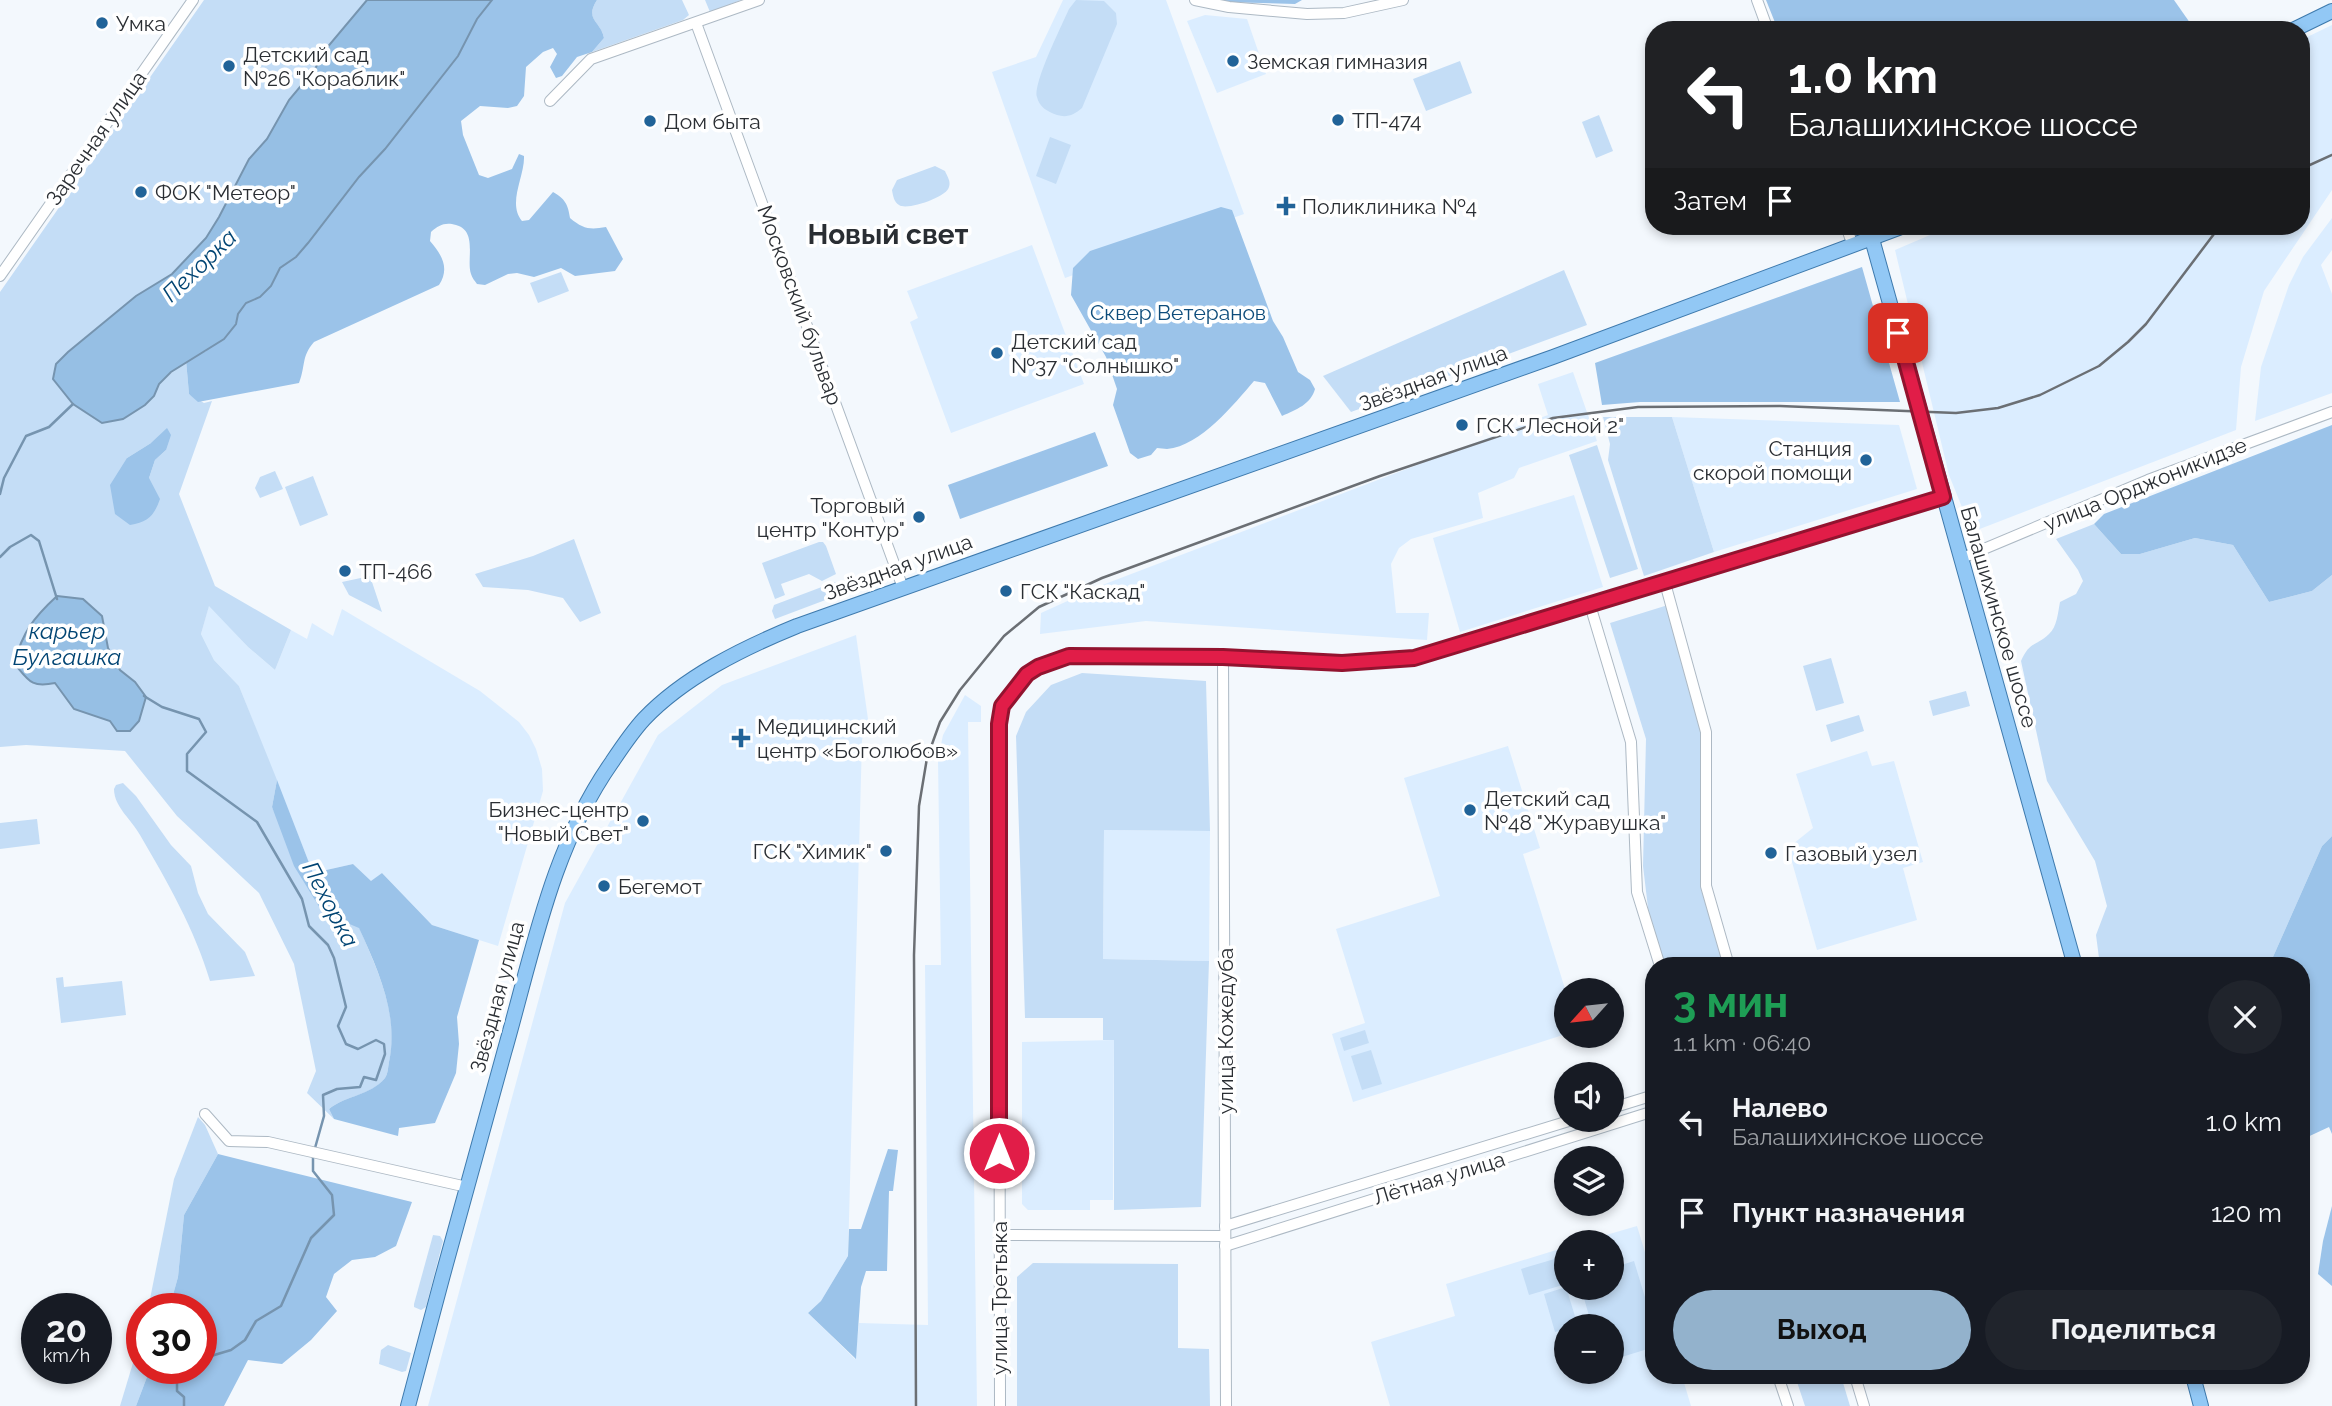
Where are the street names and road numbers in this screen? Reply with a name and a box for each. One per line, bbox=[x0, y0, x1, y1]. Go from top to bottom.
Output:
street label: Заречная улица bbox=[41, 66, 151, 210]
street label: Московский бульвар bbox=[752, 202, 848, 408]
street label: Звёздная улица bbox=[1356, 340, 1510, 416]
street label: улица Орджоникидзе bbox=[2040, 432, 2250, 536]
street label: Балашихинское шоссе bbox=[1955, 503, 2043, 731]
street label: Звёздная улица bbox=[821, 529, 975, 605]
street label: Звёздная улица bbox=[465, 919, 529, 1075]
street label: улица Кожедуба bbox=[1213, 948, 1238, 1114]
street label: Лётная улица bbox=[1370, 1146, 1508, 1210]
street label: улица Третьяка bbox=[987, 1221, 1012, 1375]

